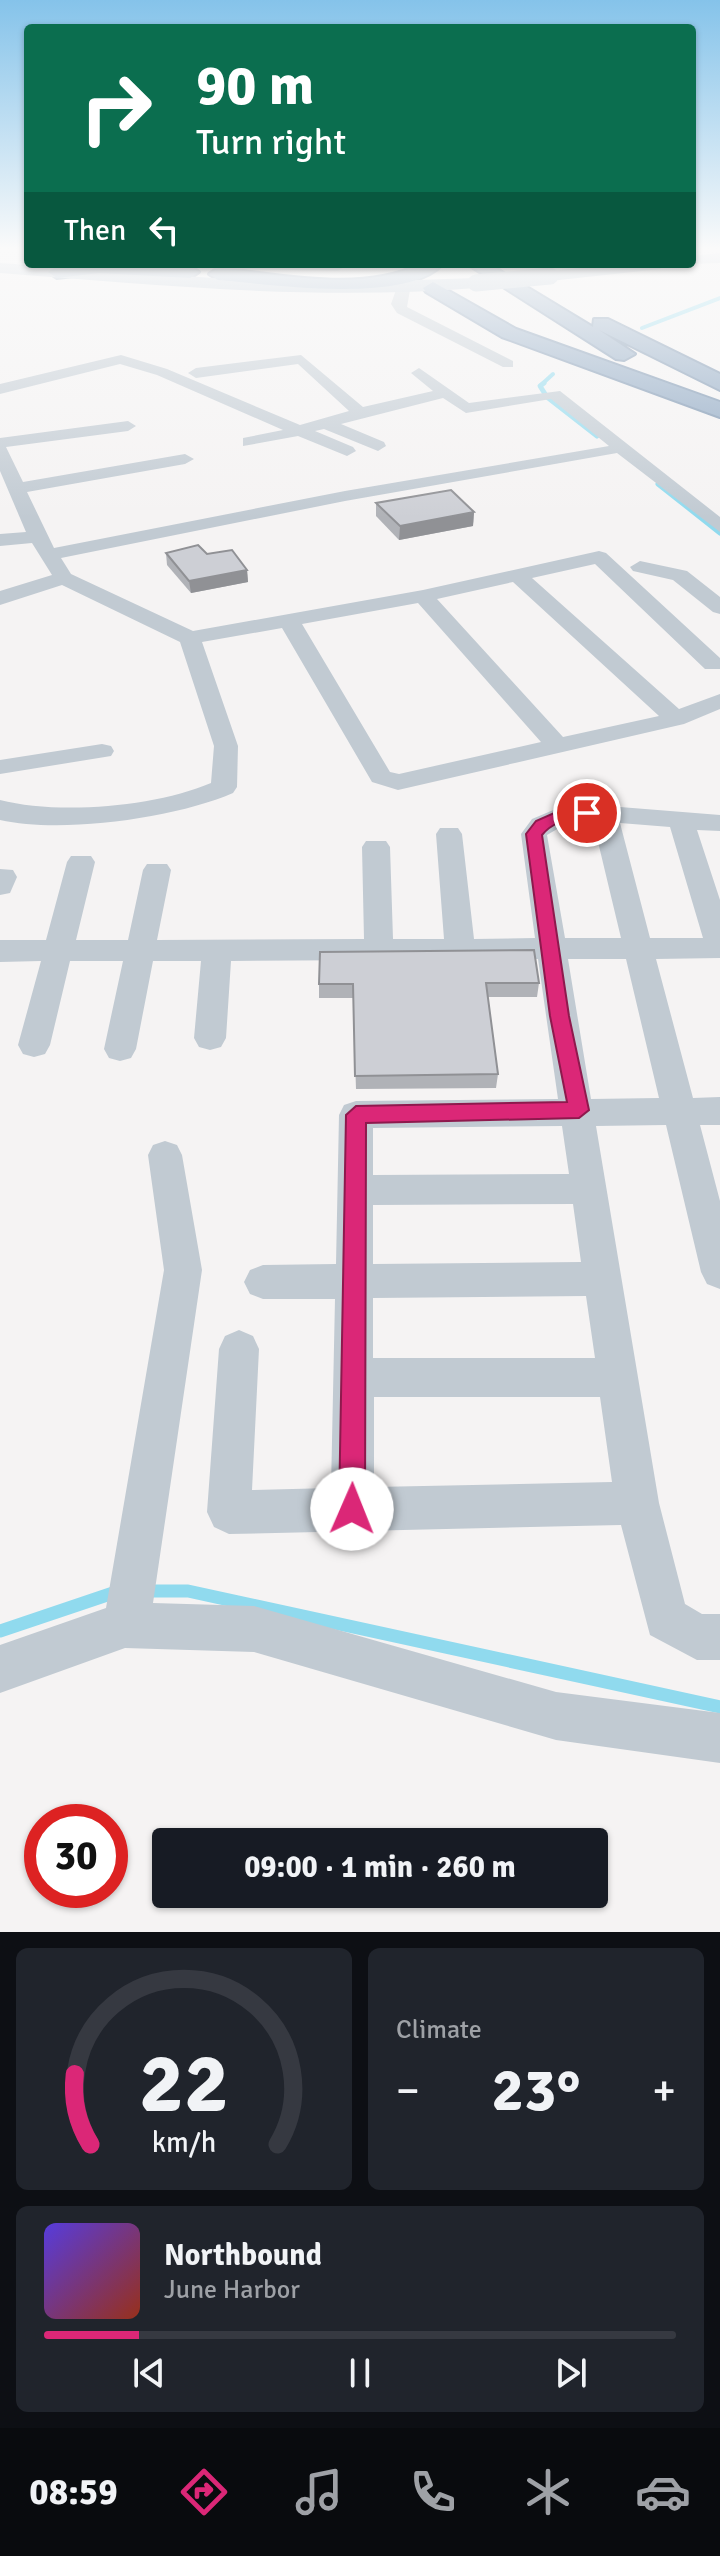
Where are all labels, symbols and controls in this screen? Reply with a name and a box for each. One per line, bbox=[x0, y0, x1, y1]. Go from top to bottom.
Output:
text: 90 m bbox=[196, 51, 314, 120]
icon: right bbox=[64, 56, 168, 160]
text: Turn right bbox=[196, 120, 346, 165]
icon: left bbox=[142, 208, 186, 252]
text: Then bbox=[64, 212, 126, 249]
pin bbox=[553, 779, 621, 847]
icon: arrive bbox=[565, 791, 609, 835]
position arrow bbox=[310, 1467, 394, 1551]
speed limit sign: 30 bbox=[24, 1804, 128, 1908]
text: 09:00 · 1 min · 260 m bbox=[244, 1849, 516, 1886]
text: Climate bbox=[396, 2014, 482, 2046]
text: 22 bbox=[139, 2033, 229, 2135]
text: 23° bbox=[492, 2054, 580, 2128]
text: − bbox=[396, 2064, 420, 2118]
text: + bbox=[652, 2064, 676, 2118]
text: km/h bbox=[152, 2125, 216, 2160]
text: Northbound bbox=[164, 2237, 322, 2274]
text: June Harbor bbox=[164, 2274, 300, 2306]
icon: previous bbox=[127, 2351, 171, 2395]
icon: pause bbox=[338, 2351, 382, 2395]
icon: next bbox=[549, 2351, 593, 2395]
icon: directions bbox=[176, 2464, 232, 2520]
icon: music bbox=[291, 2464, 347, 2520]
icon: phone bbox=[405, 2464, 461, 2520]
icon: climate bbox=[520, 2464, 576, 2520]
icon: car bbox=[635, 2464, 691, 2520]
text: 08:59 bbox=[29, 2470, 118, 2515]

